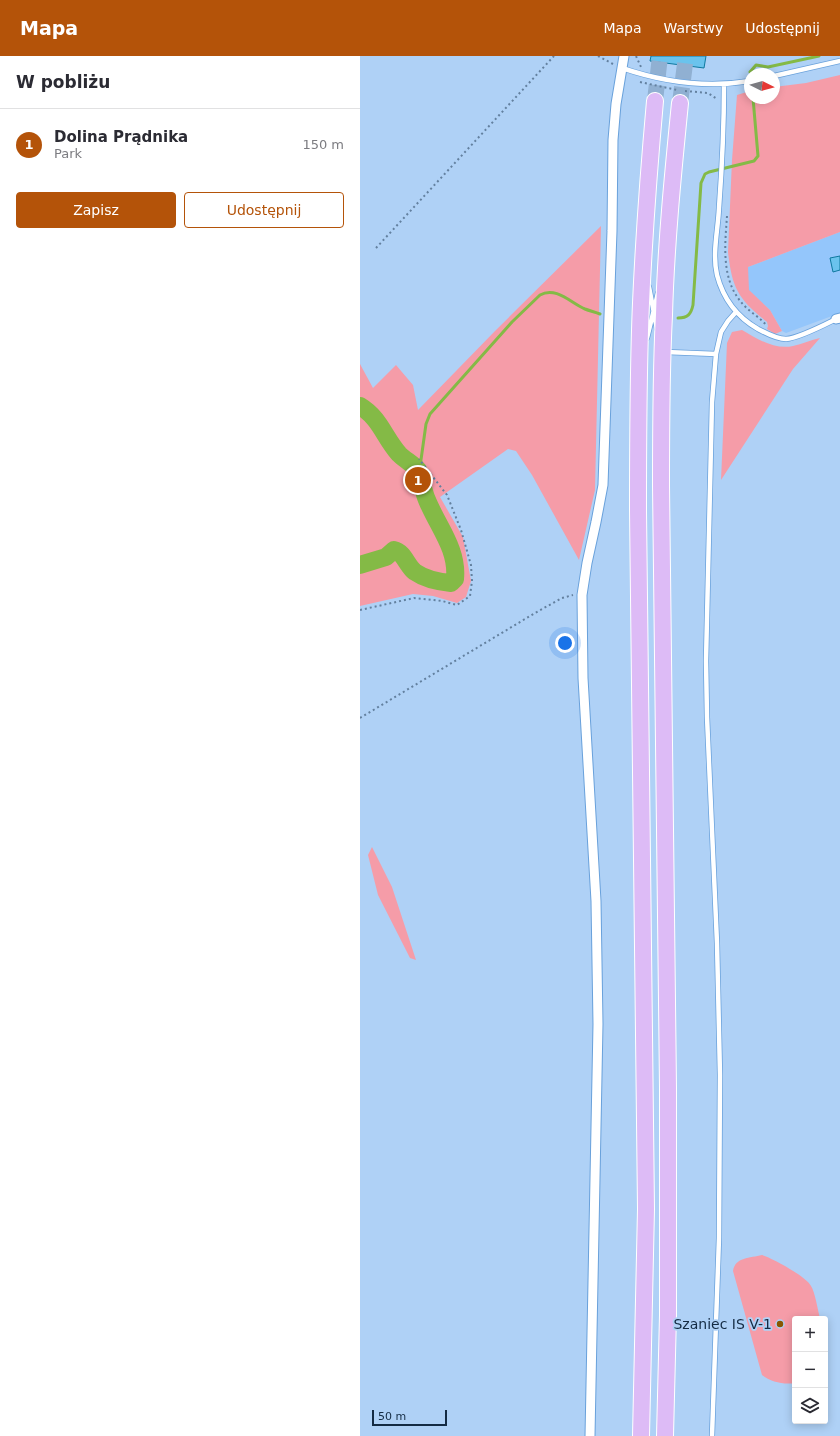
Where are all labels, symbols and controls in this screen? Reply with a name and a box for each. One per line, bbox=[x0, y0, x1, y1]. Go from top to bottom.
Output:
text: Mapa bbox=[20, 17, 78, 39]
text: Mapa bbox=[603, 20, 642, 36]
text: Warstwy bbox=[664, 20, 723, 36]
text: Udostępnij bbox=[745, 20, 820, 36]
north arrow bbox=[744, 68, 780, 104]
text: W pobliżu bbox=[16, 72, 110, 92]
text: Dolina Prądnika bbox=[54, 128, 188, 146]
text: 1 bbox=[24, 137, 34, 152]
text: 150 m bbox=[302, 137, 344, 152]
text: Park bbox=[54, 146, 82, 161]
button: Zapisz bbox=[16, 192, 176, 228]
button: Udostępnij bbox=[184, 192, 344, 228]
pin: 1 bbox=[405, 465, 431, 495]
your location bbox=[555, 633, 575, 653]
place label: Szaniec IS V-1 bbox=[673, 1316, 772, 1332]
map controls bbox=[792, 1316, 828, 1424]
button: + bbox=[792, 1316, 828, 1352]
marker: Szaniec IS V-1 bbox=[775, 1319, 785, 1329]
button: − bbox=[792, 1352, 828, 1388]
button: layers bbox=[792, 1388, 828, 1424]
scale bar bbox=[372, 1408, 447, 1427]
text: 50 m bbox=[378, 1410, 406, 1423]

